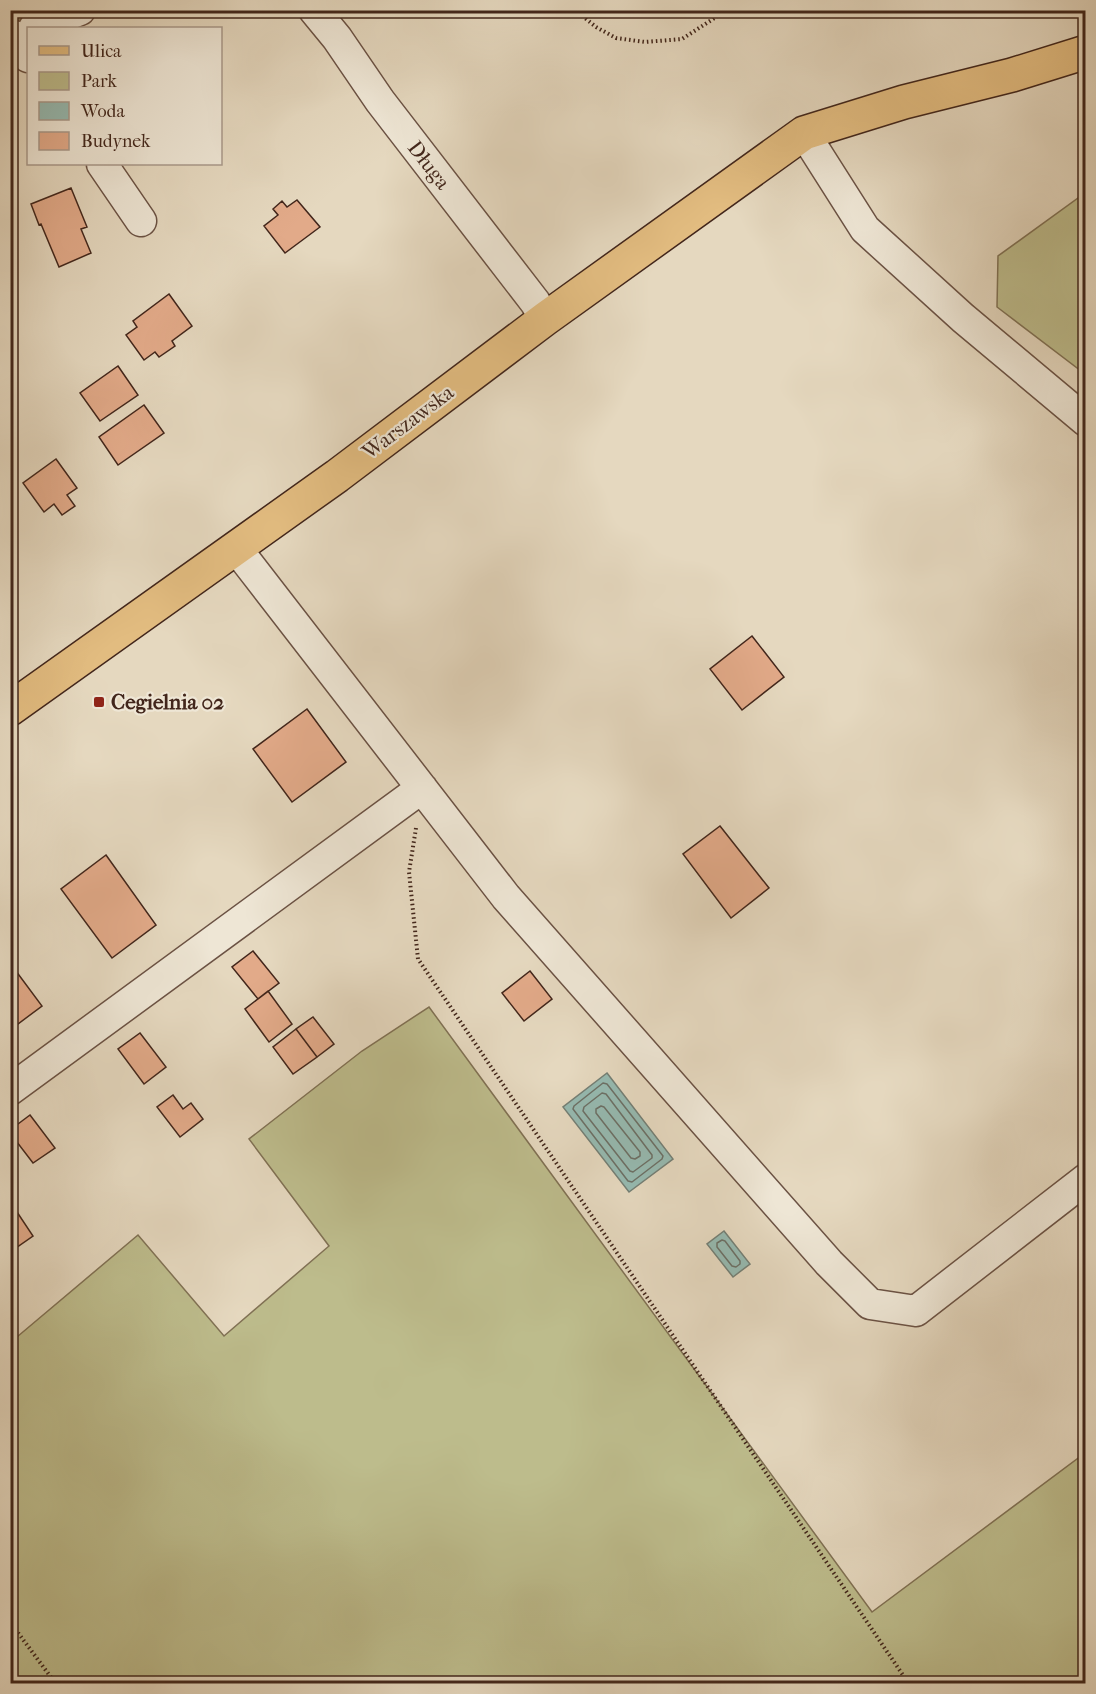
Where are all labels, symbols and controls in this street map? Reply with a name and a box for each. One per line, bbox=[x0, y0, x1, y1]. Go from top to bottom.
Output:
legend bbox=[27, 27, 222, 165]
text: Ulica bbox=[81, 41, 122, 62]
text: Park bbox=[81, 71, 118, 92]
text: Woda bbox=[80, 101, 125, 122]
text: Budynek bbox=[81, 131, 151, 152]
street label: Długa bbox=[403, 136, 455, 194]
street label: Warszawska bbox=[357, 380, 459, 465]
place label: Cegielnia 02 bbox=[111, 690, 224, 714]
marker: Cegielnia 02 bbox=[92, 695, 106, 709]

